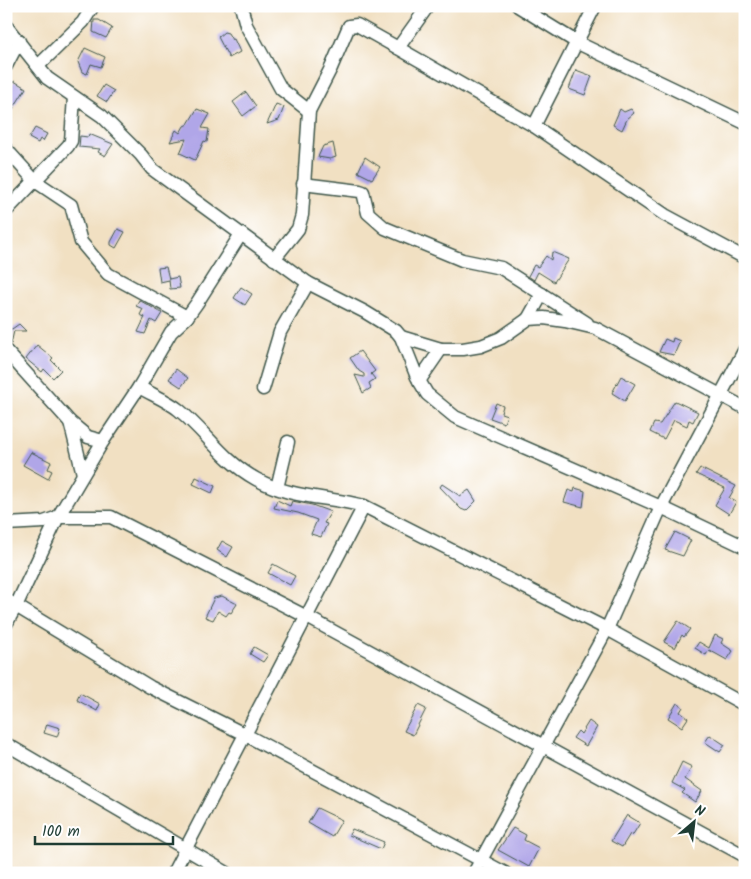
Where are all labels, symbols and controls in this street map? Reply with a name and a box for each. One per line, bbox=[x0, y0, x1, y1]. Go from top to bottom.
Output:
north arrow bbox=[668, 796, 718, 846]
text: N bbox=[691, 800, 709, 823]
scale bar bbox=[35, 814, 172, 846]
text: 100 m bbox=[42, 820, 80, 844]

